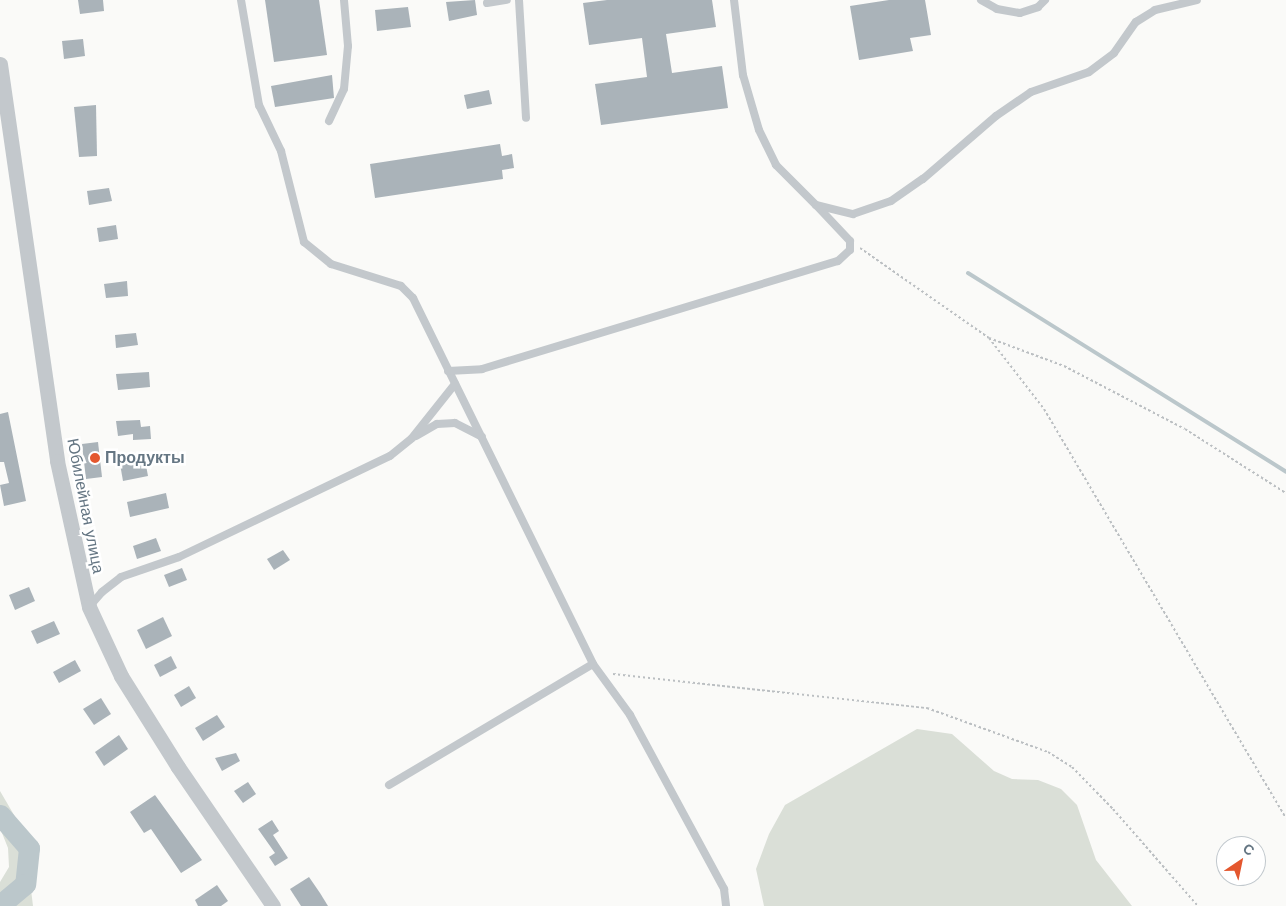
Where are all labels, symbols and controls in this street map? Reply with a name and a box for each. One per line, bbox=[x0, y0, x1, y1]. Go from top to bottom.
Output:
street label: Юбилейная улица bbox=[62, 437, 108, 575]
place label: Продукты bbox=[105, 448, 185, 468]
marker: Продукты bbox=[89, 452, 101, 464]
north arrow bbox=[1216, 836, 1266, 886]
text: С bbox=[1240, 840, 1257, 859]

